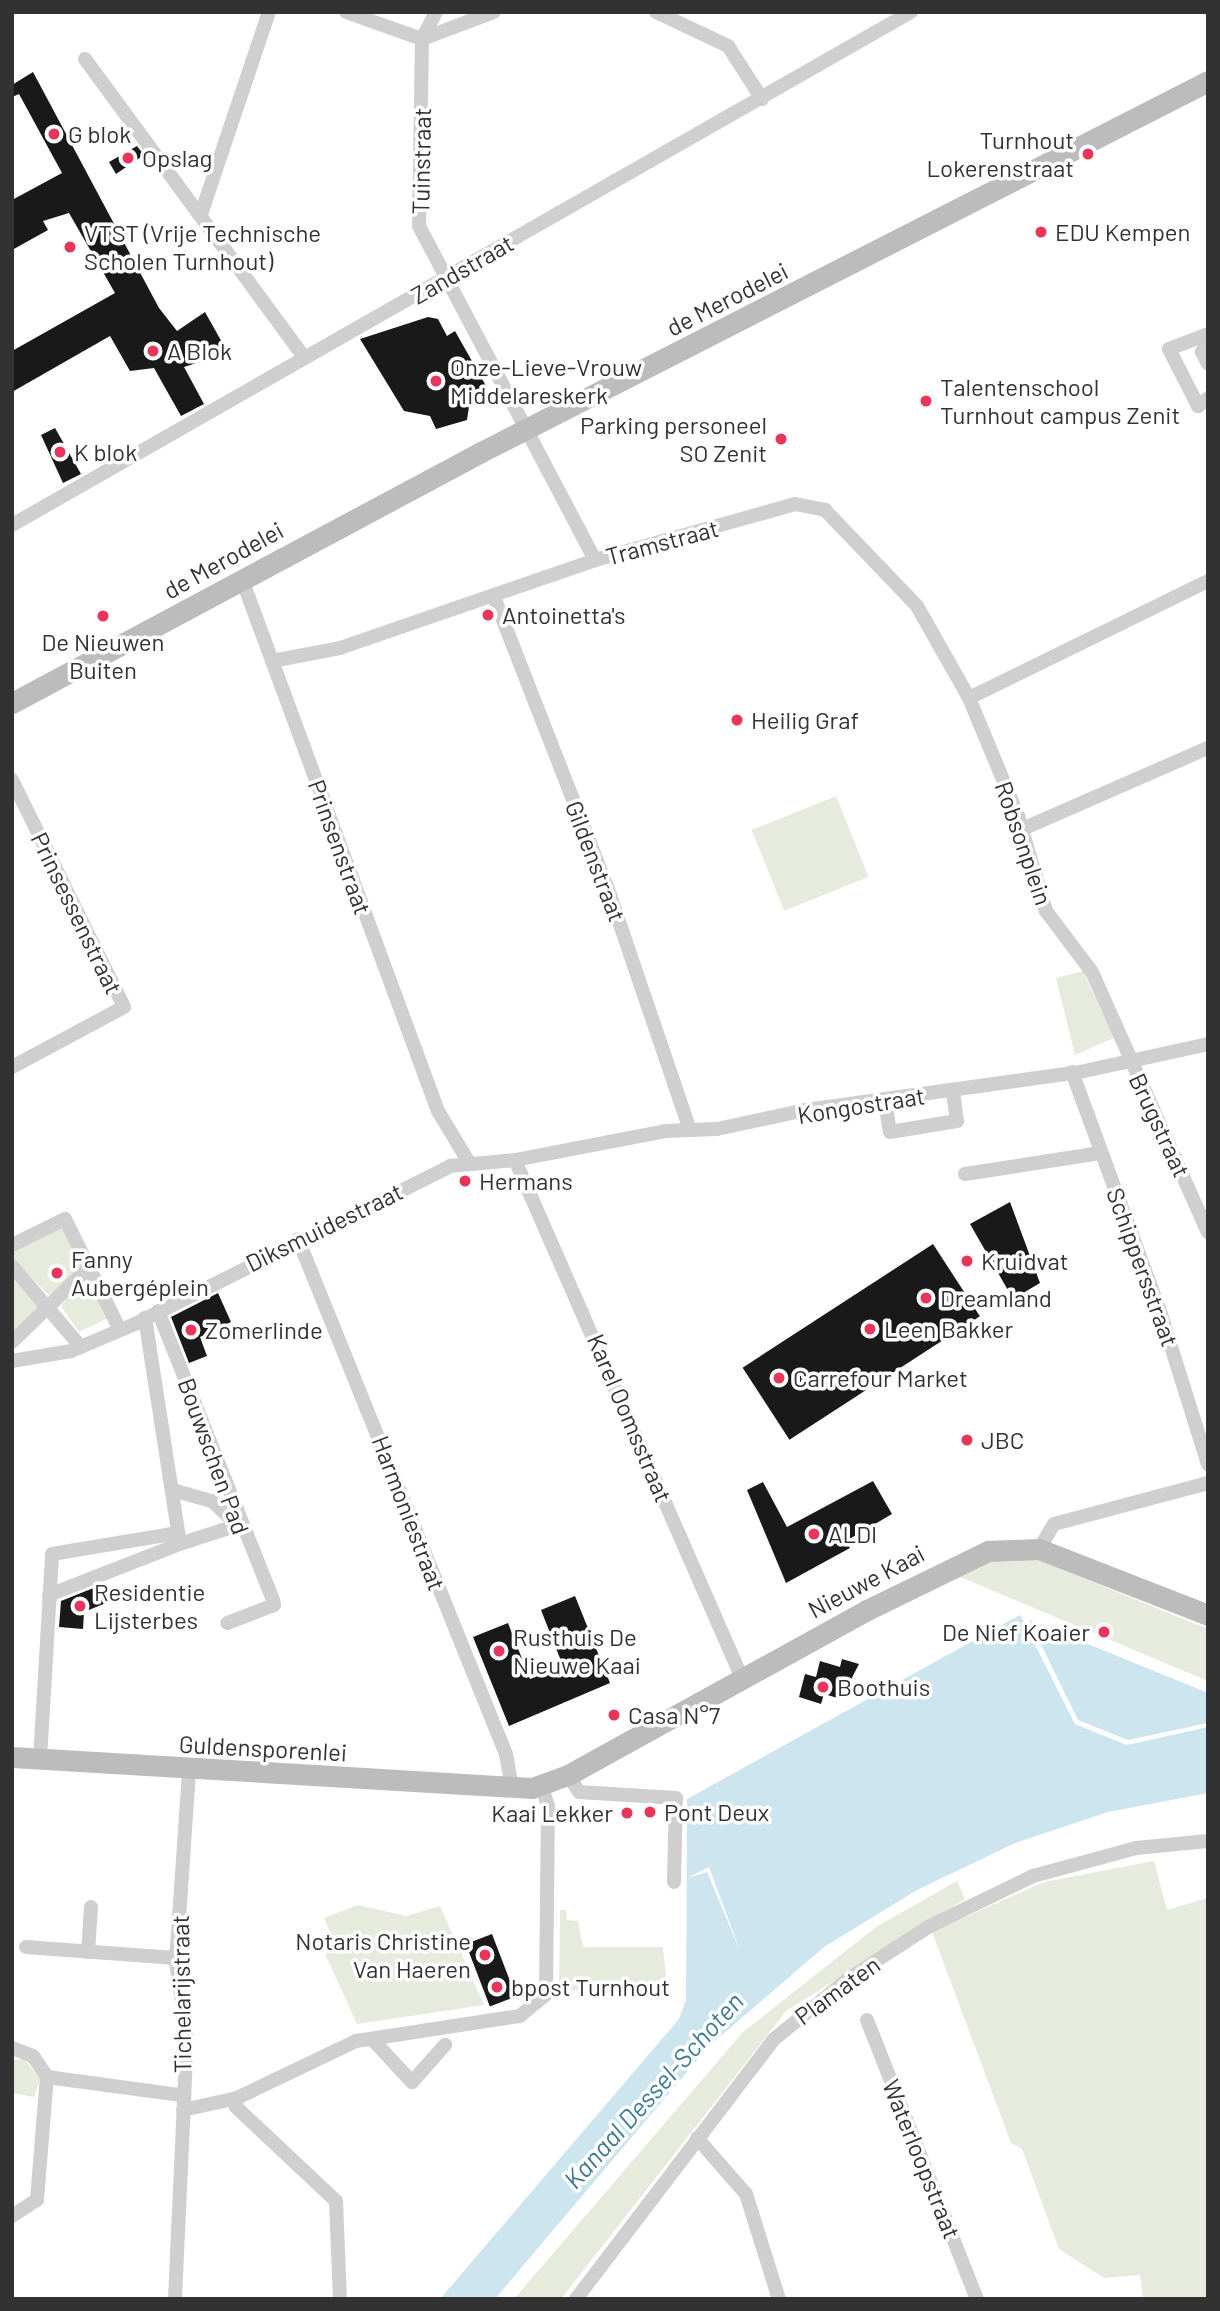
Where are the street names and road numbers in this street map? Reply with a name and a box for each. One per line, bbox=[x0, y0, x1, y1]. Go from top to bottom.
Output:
street label: Tuinstraat bbox=[406, 107, 436, 215]
street label: Zandstraat bbox=[406, 228, 518, 310]
street label: de Merodelei bbox=[661, 256, 793, 342]
street label: Tramstraat bbox=[603, 513, 721, 571]
street label: de Merodelei bbox=[158, 515, 288, 605]
street label: Prinsenstraat bbox=[302, 776, 378, 918]
street label: Robsonplein bbox=[989, 777, 1059, 909]
street label: Gildenstraat bbox=[560, 796, 632, 926]
street label: Prinsessenstraat bbox=[25, 827, 129, 999]
street label: Brugstraat bbox=[1123, 1068, 1197, 1182]
street label: Kongostraat bbox=[795, 1081, 927, 1129]
street label: Diksmuidestraat bbox=[241, 1177, 407, 1277]
street label: Schippersstraat bbox=[1101, 1184, 1185, 1350]
street label: Karel Oomsstraat bbox=[582, 1330, 678, 1506]
street label: Bouwschen Pad bbox=[172, 1374, 256, 1538]
street label: Harmoniestraat bbox=[366, 1432, 452, 1594]
street label: Nieuwe Kaai bbox=[803, 1538, 929, 1624]
street label: Guldensporenlei bbox=[178, 1729, 348, 1767]
street label: Tichelarijstraat bbox=[165, 1915, 197, 2073]
street label: Plamaten bbox=[789, 1950, 885, 2030]
street label: Waterloopstraat bbox=[877, 2075, 967, 2243]

